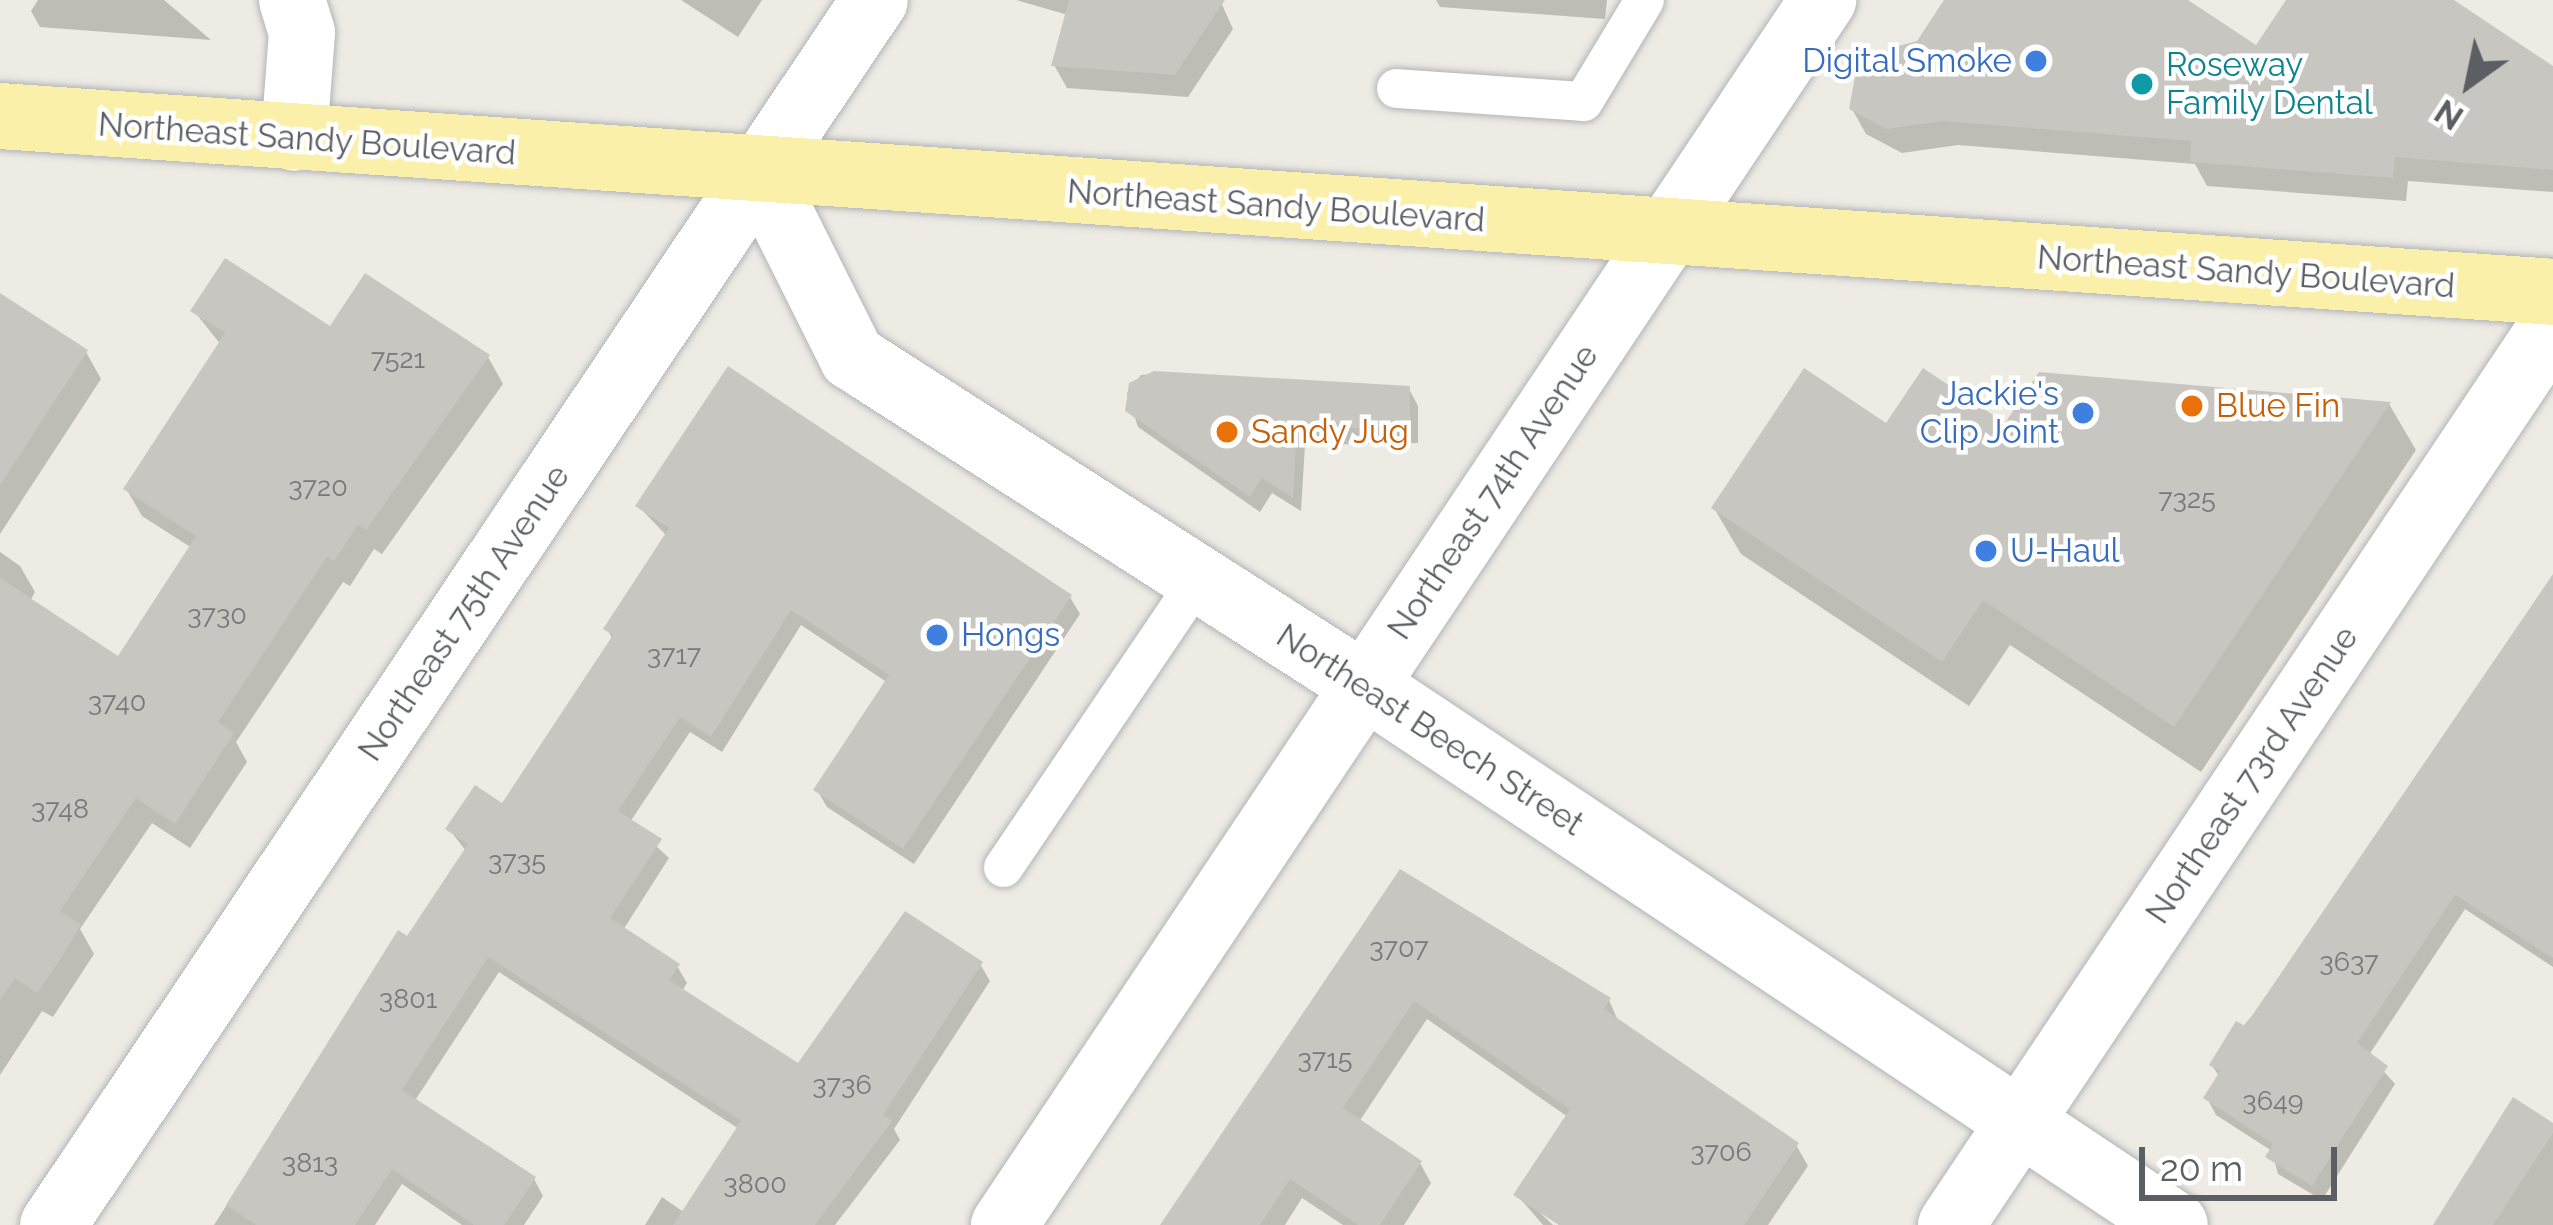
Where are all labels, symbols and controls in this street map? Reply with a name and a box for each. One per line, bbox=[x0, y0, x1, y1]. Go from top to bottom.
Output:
north arrow bbox=[2409, 24, 2529, 144]
place label: Digital Smoke bbox=[1801, 41, 2012, 81]
place label: Roseway Family Dental bbox=[2166, 45, 2374, 123]
marker: Digital Smoke bbox=[2023, 48, 2049, 74]
marker: Roseway Family Dental bbox=[2129, 71, 2155, 97]
text: N bbox=[2428, 91, 2470, 138]
street label: Northeast Sandy Boulevard bbox=[96, 105, 518, 173]
street label: Northeast Sandy Boulevard bbox=[1065, 172, 1487, 240]
street label: Northeast Sandy Boulevard bbox=[2035, 238, 2457, 306]
street label: Northeast 74th Avenue bbox=[1379, 337, 1607, 647]
house number: 7521 bbox=[371, 343, 425, 375]
place label: Jackie's Clip Joint bbox=[1919, 374, 2059, 452]
place label: Blue Fin bbox=[2216, 386, 2340, 426]
marker: Blue Fin bbox=[2179, 393, 2205, 419]
marker: Jackie's Clip Joint bbox=[2070, 400, 2096, 426]
place label: Sandy Jug bbox=[1251, 412, 1411, 452]
marker: Sandy Jug bbox=[1214, 419, 1240, 445]
street label: Northeast 75th Avenue bbox=[350, 457, 578, 769]
house number: 3720 bbox=[288, 471, 348, 503]
house number: 7325 bbox=[2158, 483, 2216, 515]
place label: U-Haul bbox=[2010, 531, 2120, 571]
marker: U-Haul bbox=[1973, 538, 1999, 564]
house number: 3730 bbox=[187, 599, 247, 631]
place label: Hongs bbox=[961, 615, 1060, 655]
street label: Northeast Beech Street bbox=[1269, 616, 1591, 844]
street label: Northeast 73rd Avenue bbox=[2138, 619, 2366, 931]
marker: Hongs bbox=[924, 622, 950, 648]
house number: 3717 bbox=[647, 639, 701, 671]
house number: 3740 bbox=[88, 686, 146, 718]
house number: 3748 bbox=[31, 793, 89, 825]
house number: 3735 bbox=[488, 845, 546, 877]
house number: 3707 bbox=[1369, 932, 1429, 964]
house number: 3637 bbox=[2319, 946, 2379, 978]
house number: 3801 bbox=[379, 983, 437, 1015]
house number: 3715 bbox=[1298, 1043, 1352, 1075]
house number: 3736 bbox=[812, 1069, 872, 1101]
house number: 3649 bbox=[2242, 1085, 2304, 1117]
scale bar bbox=[2145, 1123, 2343, 1197]
house number: 3706 bbox=[1690, 1136, 1752, 1168]
house number: 3813 bbox=[282, 1147, 338, 1179]
text: 20 m bbox=[2160, 1147, 2243, 1189]
house number: 3800 bbox=[723, 1168, 787, 1200]

